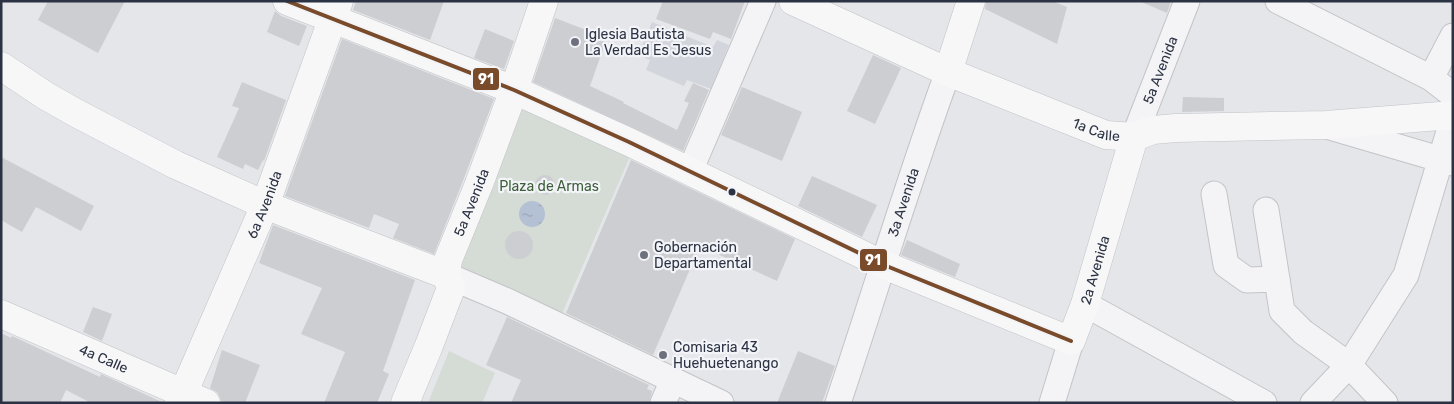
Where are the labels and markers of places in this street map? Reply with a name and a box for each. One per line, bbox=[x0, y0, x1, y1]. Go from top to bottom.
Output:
place label: Iglesia Bautista La Verdad Es Jesus bbox=[585, 26, 711, 59]
marker: Iglesia Bautista La Verdad Es Jesus bbox=[569, 36, 581, 48]
unlabelled marker bbox=[727, 187, 737, 197]
place label: Gobernación Departamental bbox=[654, 239, 751, 272]
marker: Gobernación Departamental bbox=[638, 249, 650, 261]
place label: Comisaria 43 Huehuetenango bbox=[673, 339, 778, 372]
marker: Comisaria 43 Huehuetenango bbox=[657, 349, 669, 361]

